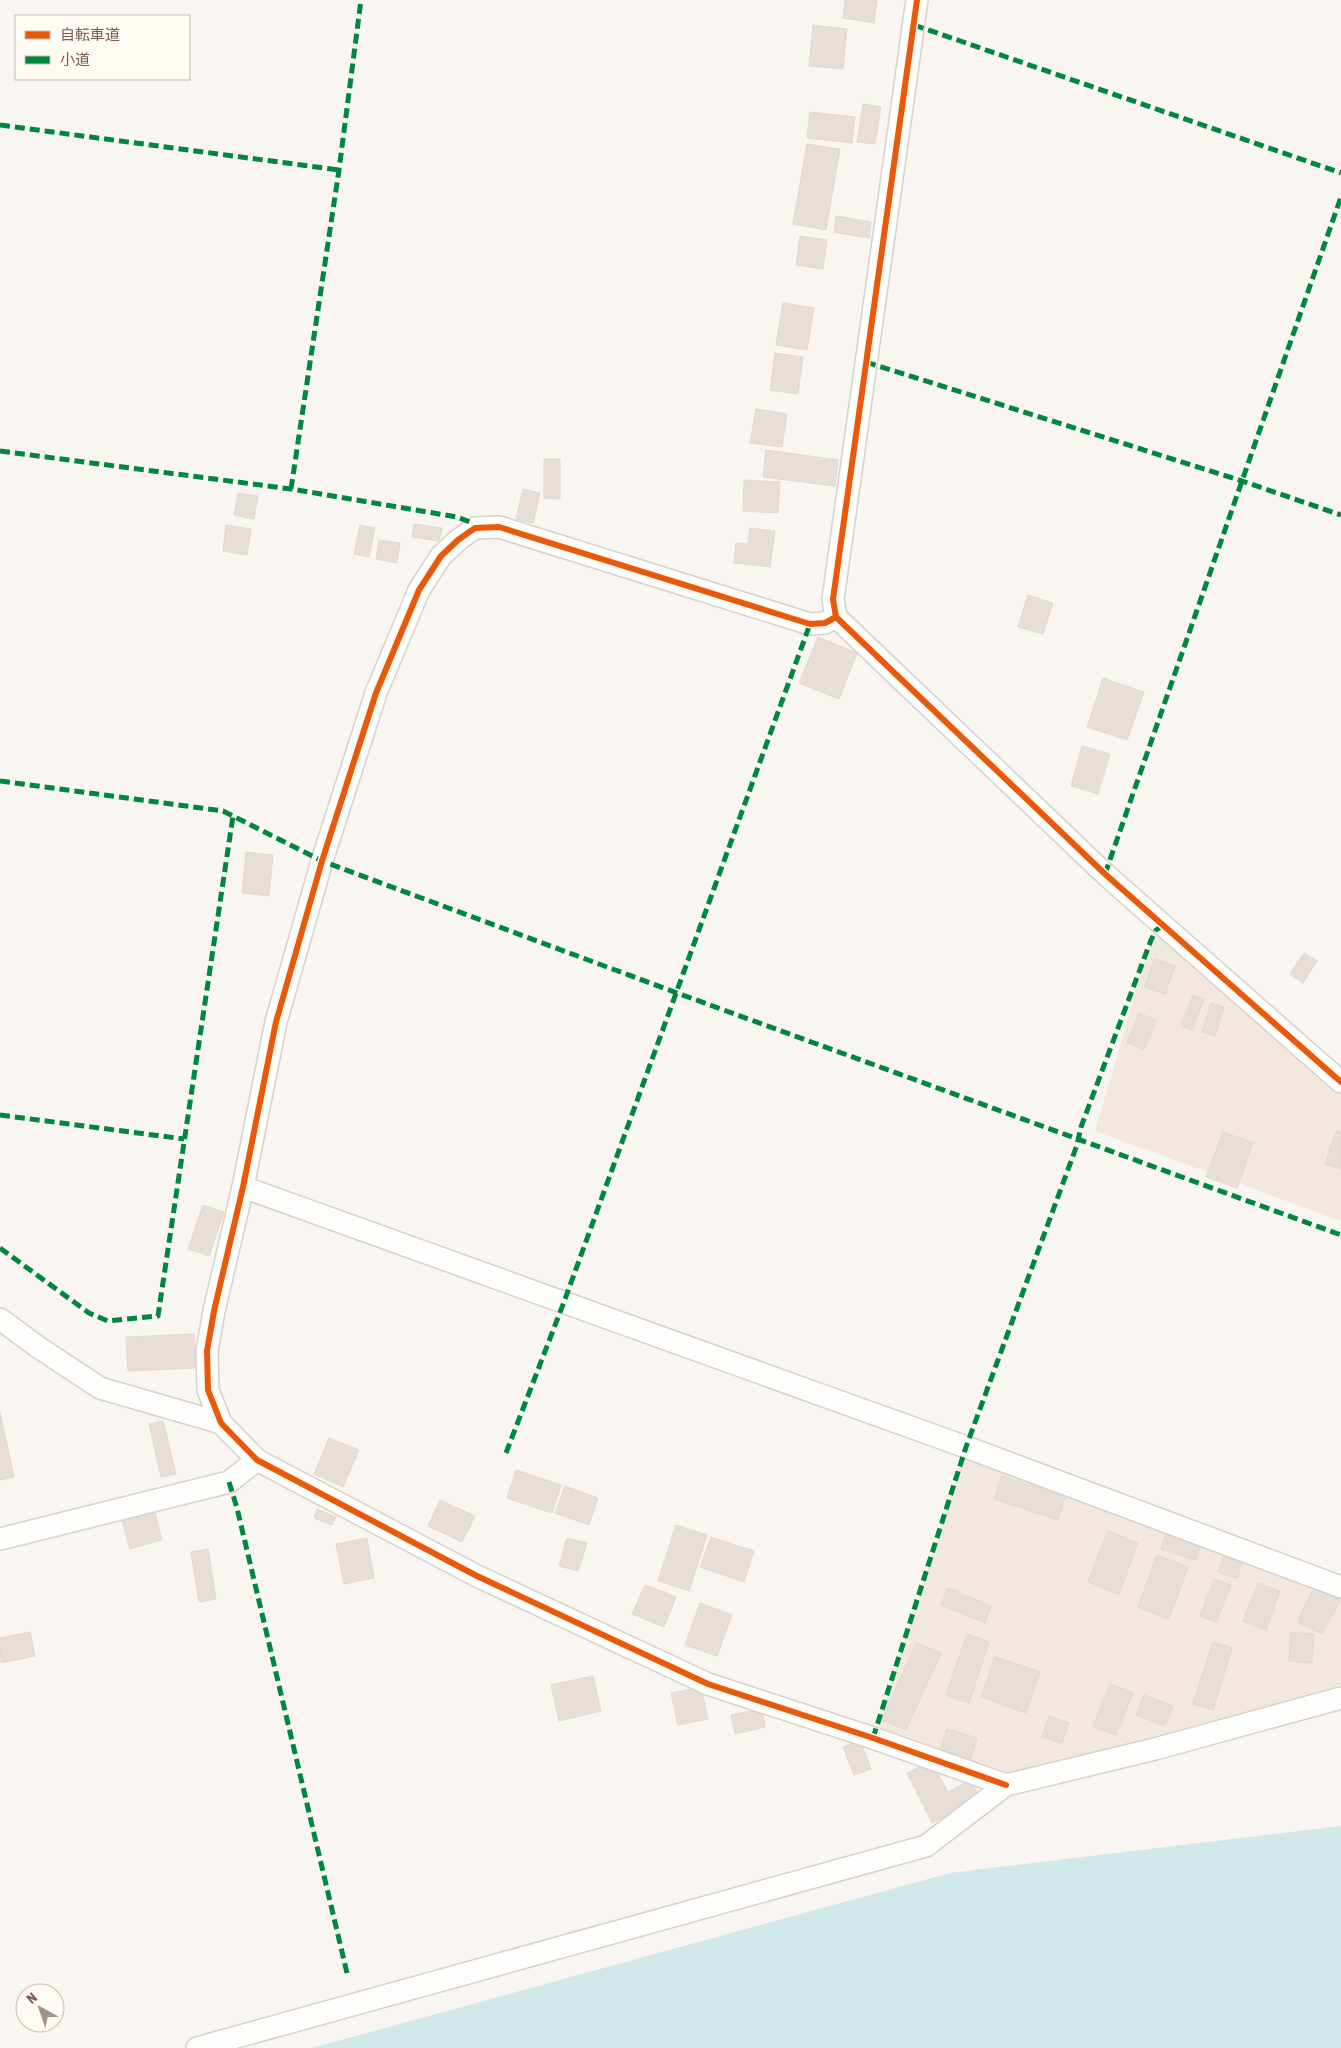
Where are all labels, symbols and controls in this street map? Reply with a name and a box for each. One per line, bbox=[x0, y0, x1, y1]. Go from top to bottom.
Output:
legend bbox=[15, 15, 190, 80]
text: 自転車道 bbox=[60, 26, 120, 43]
text: 小道 bbox=[60, 51, 90, 68]
north arrow bbox=[15, 1983, 65, 2033]
text: N bbox=[23, 1989, 40, 2007]

